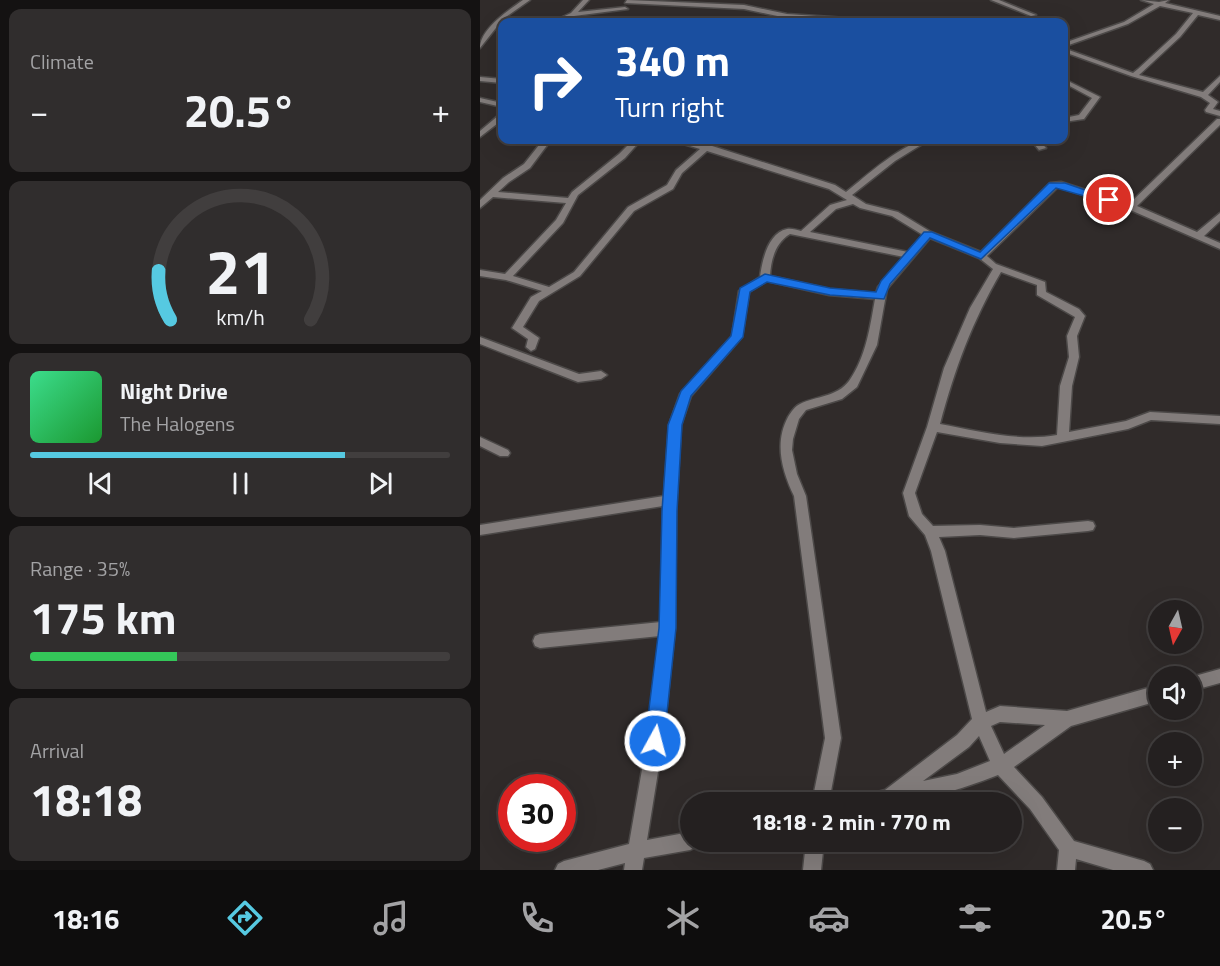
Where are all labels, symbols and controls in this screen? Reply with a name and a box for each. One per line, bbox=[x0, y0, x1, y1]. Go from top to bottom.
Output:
text: 340 m bbox=[615, 28, 730, 92]
icon: right bbox=[516, 42, 594, 120]
text: Climate bbox=[30, 46, 94, 77]
text: 20.5° bbox=[184, 76, 296, 144]
text: − bbox=[30, 86, 48, 136]
text: + bbox=[432, 86, 450, 136]
text: Turn right bbox=[615, 86, 724, 127]
pin bbox=[1083, 174, 1134, 225]
icon: arrive bbox=[1092, 183, 1125, 216]
text: 21 bbox=[205, 223, 275, 318]
text: km/h bbox=[216, 301, 264, 333]
text: Night Drive bbox=[120, 374, 228, 408]
text: The Halogens bbox=[120, 408, 235, 439]
icon: previous bbox=[84, 467, 117, 500]
icon: pause bbox=[224, 467, 257, 500]
icon: next bbox=[364, 467, 397, 500]
text: Range · 35% bbox=[30, 553, 130, 584]
text: 175 km bbox=[30, 583, 176, 651]
north arrow bbox=[1148, 600, 1202, 654]
map controls bbox=[1148, 600, 1202, 852]
button: sound bbox=[1148, 666, 1202, 720]
position arrow bbox=[623, 709, 687, 773]
button: + bbox=[1148, 732, 1202, 786]
text: Arrival bbox=[30, 735, 84, 766]
text: 18:18 bbox=[30, 765, 142, 833]
speed limit sign: 30 bbox=[498, 774, 576, 852]
button: − bbox=[1148, 798, 1202, 852]
text: 18:18 · 2 min · 770 m bbox=[751, 805, 951, 839]
icon: directions bbox=[224, 897, 266, 939]
icon: music bbox=[370, 897, 412, 939]
icon: phone bbox=[516, 897, 558, 939]
icon: climate bbox=[662, 897, 704, 939]
icon: car bbox=[808, 897, 850, 939]
icon: filters bbox=[954, 897, 996, 939]
text: 18:16 bbox=[52, 898, 119, 939]
text: 20.5° bbox=[1100, 898, 1168, 939]

